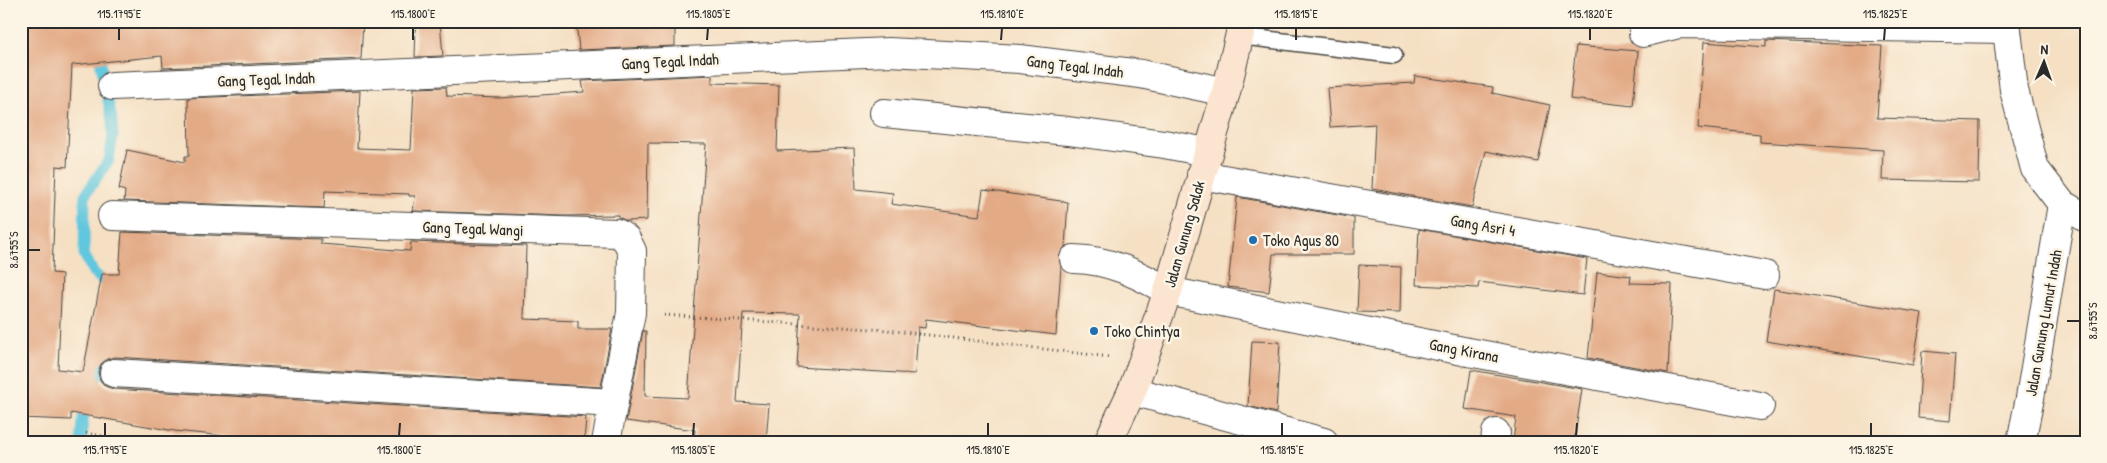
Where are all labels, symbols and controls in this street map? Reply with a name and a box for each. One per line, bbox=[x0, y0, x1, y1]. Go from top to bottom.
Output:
text: 115.1795°E bbox=[97, 5, 142, 22]
text: 115.1800°E bbox=[391, 5, 436, 22]
text: 115.1805°E bbox=[686, 5, 731, 22]
text: 115.1810°E bbox=[980, 5, 1025, 22]
text: 115.1815°E bbox=[1274, 5, 1318, 22]
text: 115.1820°E bbox=[1568, 5, 1613, 22]
text: 115.1825°E bbox=[1863, 5, 1908, 22]
north arrow bbox=[2020, 38, 2070, 88]
text: N bbox=[2040, 39, 2049, 58]
street label: Gang Tegal Indah bbox=[621, 47, 719, 75]
street label: Gang Tegal Indah bbox=[1025, 49, 1125, 83]
street label: Gang Tegal Indah bbox=[217, 66, 315, 92]
street label: Jalan Gunung Salak bbox=[1158, 178, 1210, 290]
street label: Gang Asri 4 bbox=[1449, 208, 1517, 242]
street label: Gang Tegal Wangi bbox=[422, 215, 524, 241]
place label: Toko Agus 80 bbox=[1263, 229, 1339, 251]
text: 8.6755°S bbox=[5, 231, 22, 268]
marker: Toko Agus 80 bbox=[1247, 234, 1259, 246]
street label: Jalan Gunung Lumut Indah bbox=[2019, 248, 2067, 398]
text: 8.6755°S bbox=[2084, 302, 2101, 339]
place label: Toko Chintya bbox=[1104, 320, 1180, 342]
marker: Toko Chintya bbox=[1088, 325, 1100, 337]
street label: Gang Kirana bbox=[1428, 333, 1500, 367]
text: 115.1795°E bbox=[83, 441, 128, 458]
text: 115.1800°E bbox=[377, 441, 422, 458]
text: 115.1805°E bbox=[671, 441, 716, 458]
text: 115.1810°E bbox=[966, 441, 1011, 458]
text: 115.1815°E bbox=[1260, 441, 1304, 458]
text: 115.1820°E bbox=[1554, 441, 1599, 458]
text: 115.1825°E bbox=[1849, 441, 1894, 458]

